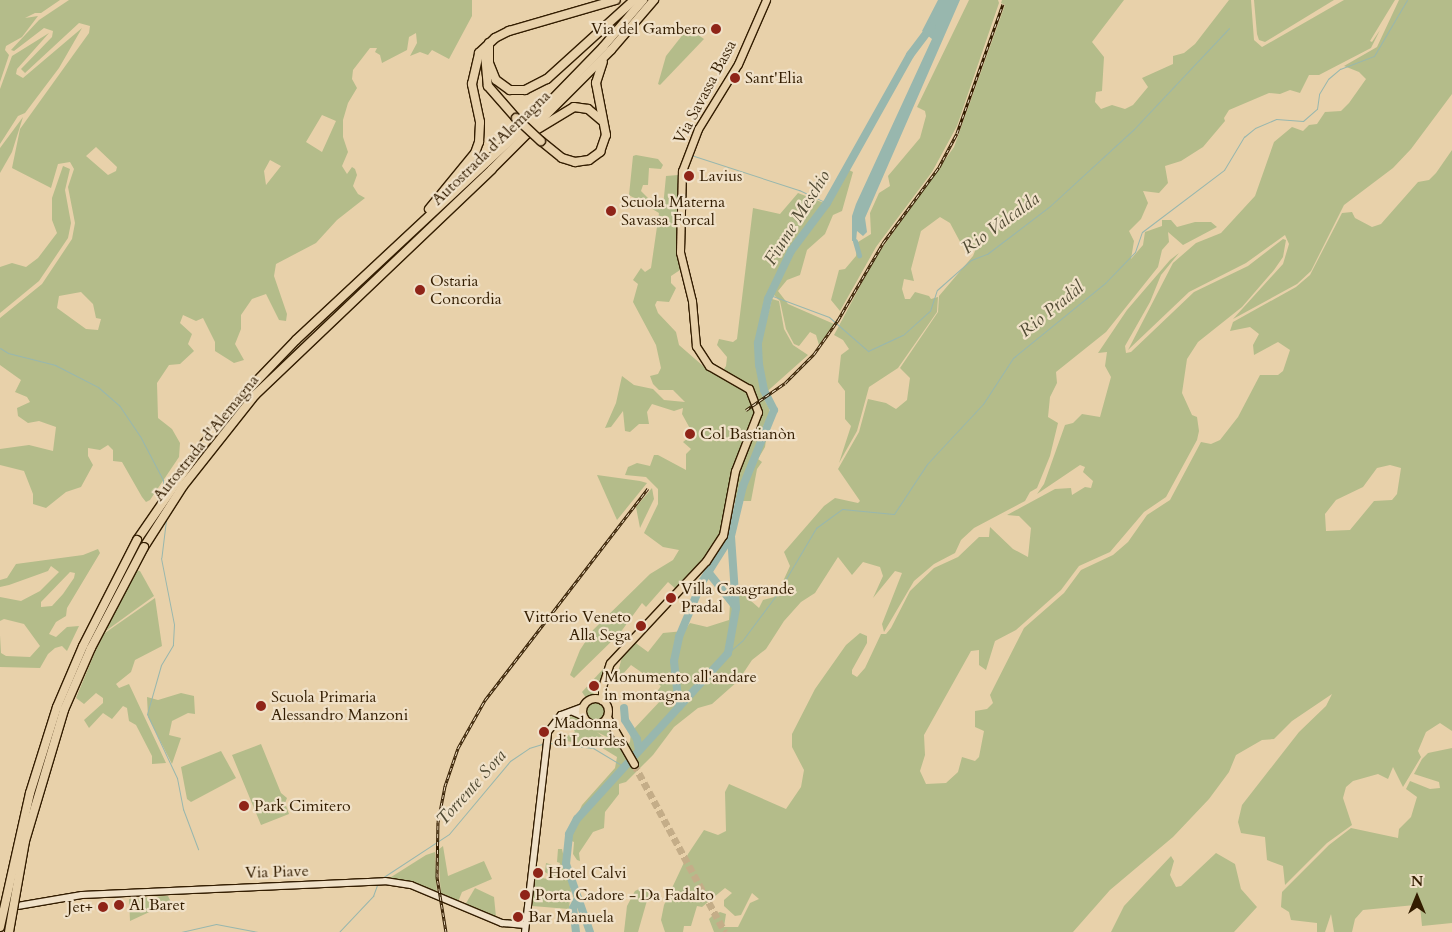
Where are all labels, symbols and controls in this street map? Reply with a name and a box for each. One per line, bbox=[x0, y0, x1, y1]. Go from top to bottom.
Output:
place label: Via del Gambero bbox=[591, 19, 706, 39]
marker: Via del Gambero bbox=[710, 23, 722, 35]
street label: Via Savassa Bassa bbox=[670, 37, 740, 147]
place label: Sant'Elia bbox=[745, 68, 803, 88]
marker: Sant'Elia bbox=[729, 72, 741, 84]
street label: Autostrada d'Alemagna bbox=[428, 87, 554, 209]
place label: Lavius bbox=[699, 166, 742, 186]
water label: Fiume Meschio bbox=[760, 167, 836, 269]
marker: Lavius bbox=[683, 170, 695, 182]
water label: Rio Valcalda bbox=[958, 189, 1044, 259]
place label: Scuola Materna Savassa Forcal bbox=[621, 192, 725, 230]
marker: Scuola Materna Savassa Forcal bbox=[605, 205, 617, 217]
place label: Ostaria Concordia bbox=[430, 271, 502, 309]
water label: Rio Pradàl bbox=[1015, 277, 1089, 343]
marker: Ostaria Concordia bbox=[414, 284, 426, 296]
street label: Autostrada d'Alemagna bbox=[149, 371, 263, 505]
place label: Col Bastianòn bbox=[700, 424, 796, 444]
marker: Col Bastianòn bbox=[684, 428, 696, 440]
place label: Villa Casagrande Pradal bbox=[681, 579, 795, 617]
marker: Villa Casagrande Pradal bbox=[665, 592, 677, 604]
place label: Vittorio Veneto Alla Sega bbox=[524, 607, 631, 645]
marker: Vittorio Veneto Alla Sega bbox=[635, 620, 647, 632]
place label: Monumento all'andare in montagna bbox=[604, 667, 757, 705]
marker: Monumento all'andare in montagna bbox=[588, 680, 600, 692]
place label: Scuola Primaria Alessandro Manzoni bbox=[271, 687, 408, 725]
marker: Scuola Primaria Alessandro Manzoni bbox=[255, 700, 267, 712]
place label: Madonna di Lourdes bbox=[554, 713, 625, 751]
marker: Madonna di Lourdes bbox=[538, 726, 550, 738]
water label: Torrente Sora bbox=[432, 746, 512, 830]
place label: Park Cimitero bbox=[254, 796, 351, 816]
marker: Park Cimitero bbox=[238, 800, 250, 812]
street label: Via Piave bbox=[245, 861, 309, 883]
place label: Hotel Calvi bbox=[548, 863, 627, 883]
marker: Hotel Calvi bbox=[532, 867, 544, 879]
north arrow bbox=[1392, 872, 1442, 922]
text: N bbox=[1411, 872, 1423, 891]
place label: Porta Cadore - Da Fadalto bbox=[535, 885, 714, 905]
marker: Porta Cadore - Da Fadalto bbox=[519, 889, 531, 901]
place label: Al Baret bbox=[129, 895, 185, 915]
place label: Jet+ bbox=[67, 897, 93, 917]
marker: Al Baret bbox=[113, 899, 125, 911]
marker: Jet+ bbox=[97, 901, 109, 913]
place label: Bar Manuela bbox=[528, 907, 614, 927]
marker: Bar Manuela bbox=[512, 911, 524, 923]

